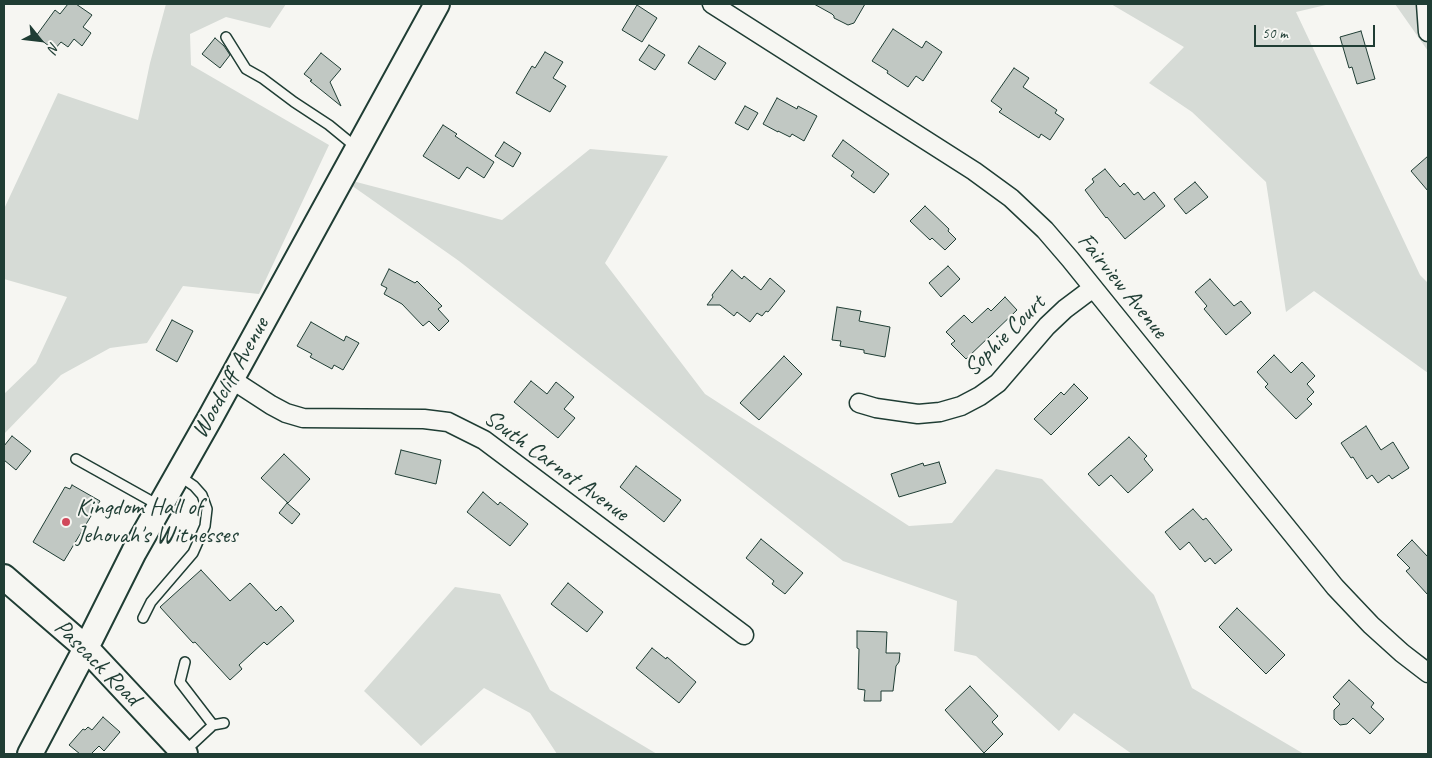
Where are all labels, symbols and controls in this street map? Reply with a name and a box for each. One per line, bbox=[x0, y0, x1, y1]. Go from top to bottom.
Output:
north arrow bbox=[15, 15, 65, 65]
scale bar bbox=[1257, 15, 1378, 47]
text: 50 m bbox=[1262, 24, 1288, 43]
text: N bbox=[44, 40, 63, 55]
street label: Fairview Avenue bbox=[1071, 227, 1173, 345]
street label: Sophie Court bbox=[958, 289, 1052, 383]
street label: Woodcliff Avenue bbox=[186, 313, 276, 443]
street label: South Carnot Avenue bbox=[478, 404, 634, 528]
place label: Kingdom Hall of Jehovah's Witnesses bbox=[76, 494, 237, 550]
marker: Kingdom Hall of Jehovah's Witnesses bbox=[60, 516, 72, 528]
street label: Pascack Road bbox=[48, 614, 146, 712]

